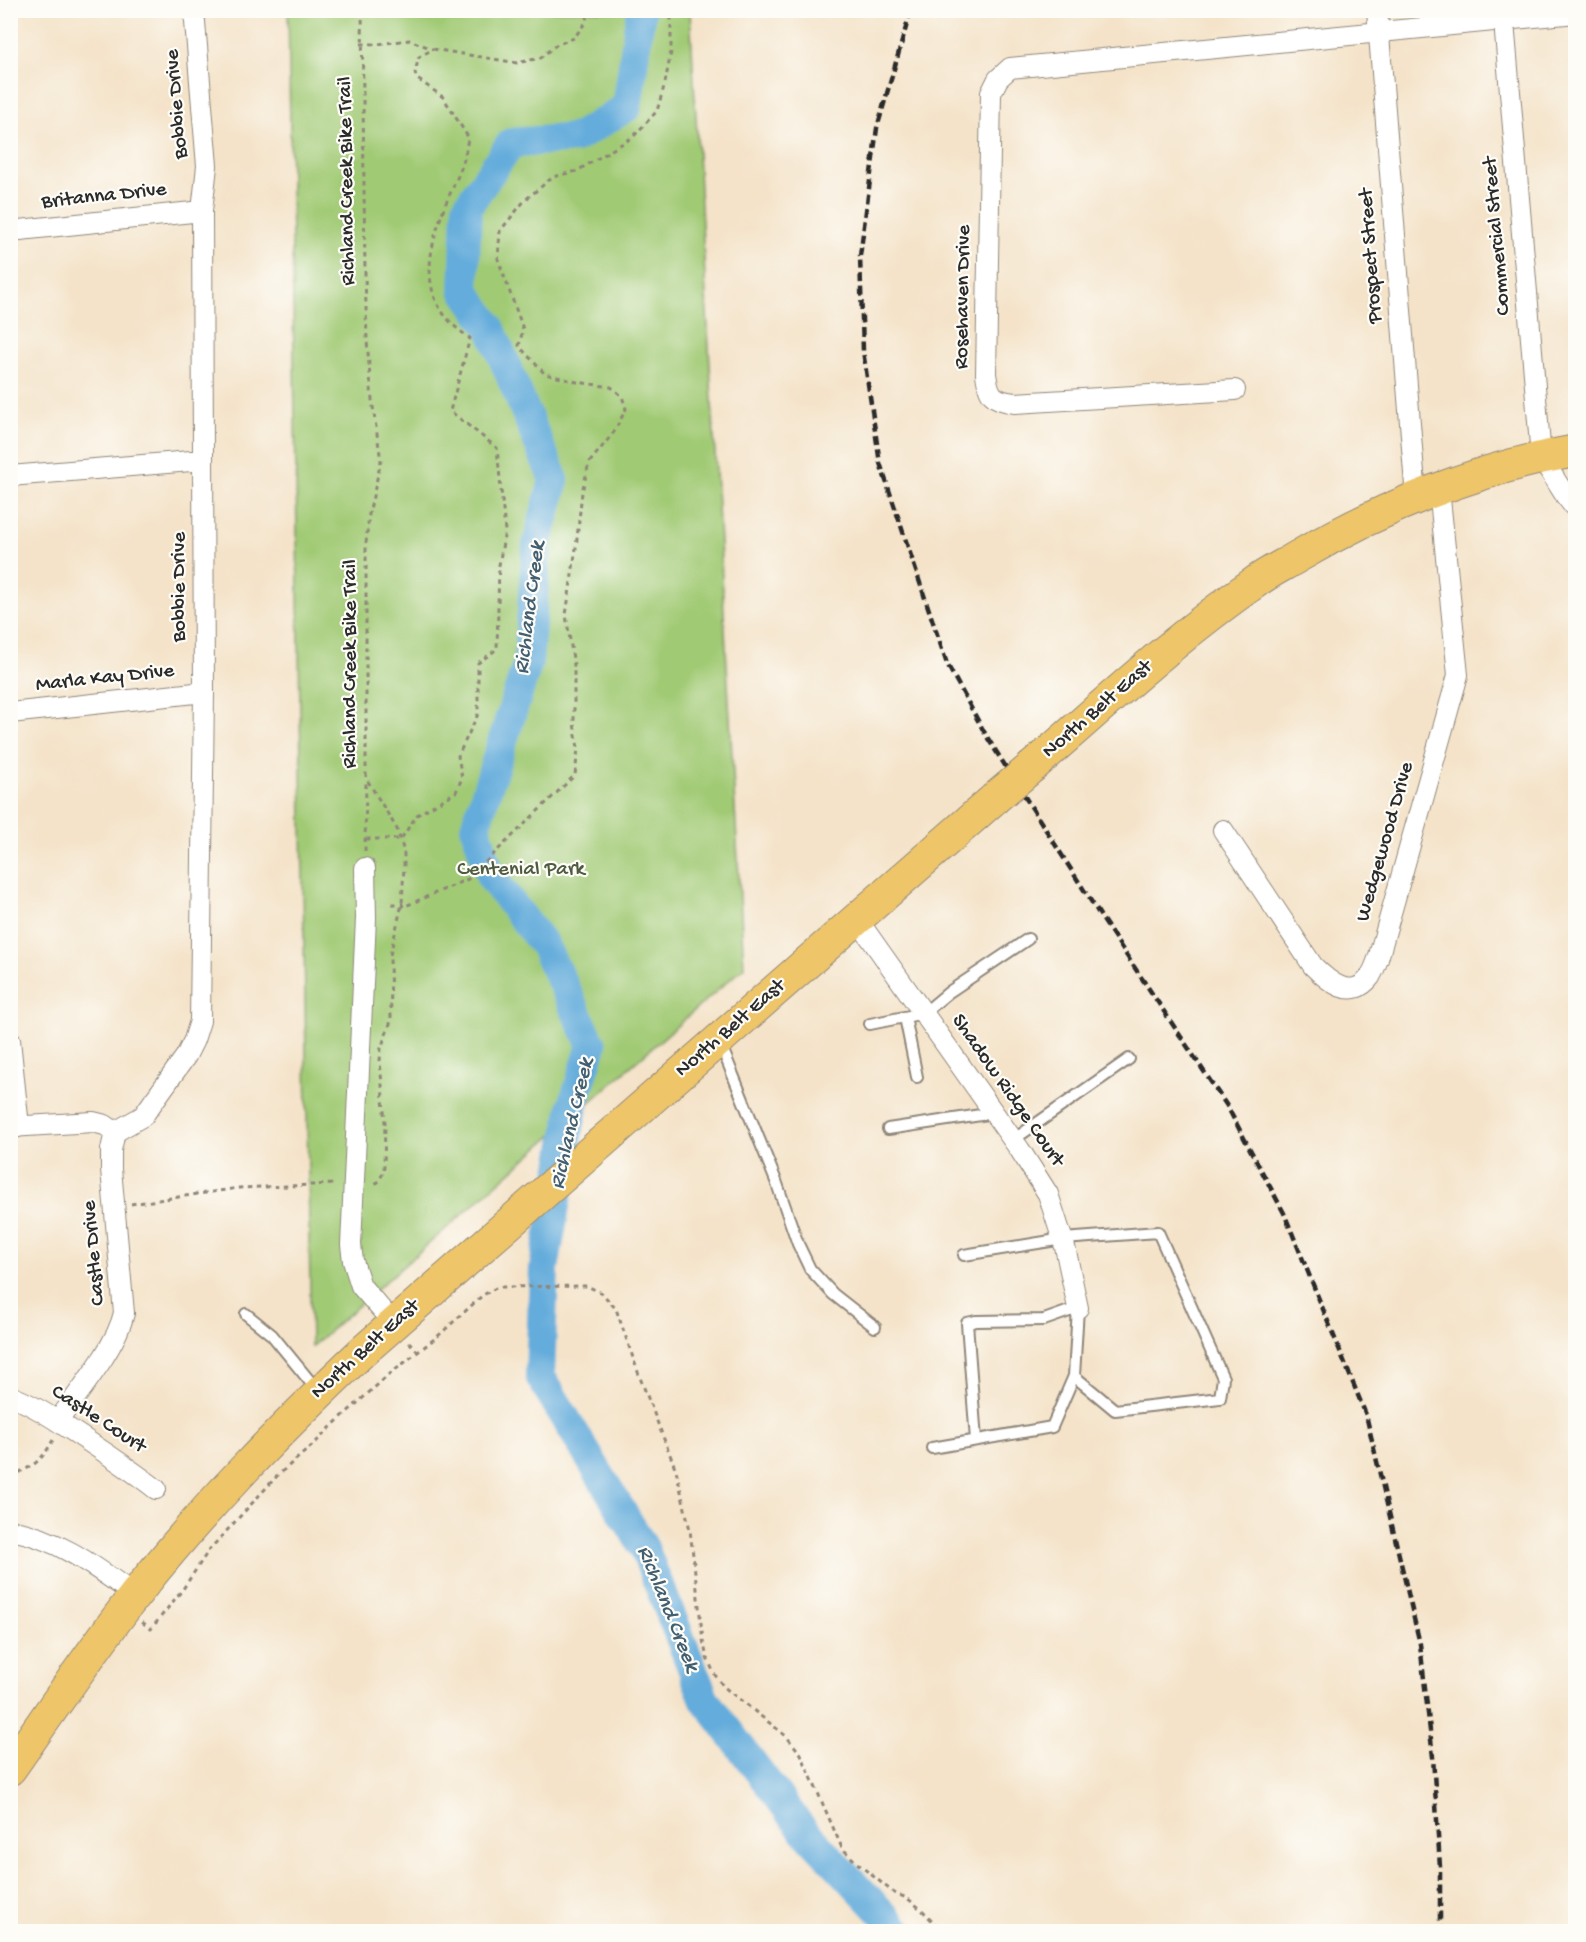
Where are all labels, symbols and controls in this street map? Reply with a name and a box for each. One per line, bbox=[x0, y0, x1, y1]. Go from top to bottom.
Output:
street label: Bobbie Drive bbox=[161, 47, 195, 161]
street label: Richland Creek Bike Trail bbox=[334, 76, 362, 286]
street label: Commercial Street bbox=[1478, 153, 1517, 316]
street label: Britanna Drive bbox=[39, 178, 169, 216]
street label: Prospect Street bbox=[1355, 185, 1389, 325]
street label: Rosehaven Drive bbox=[950, 224, 978, 369]
street label: Bobbie Drive bbox=[168, 531, 193, 643]
water label: Richland Creek bbox=[510, 538, 552, 676]
street label: Richland Creek Bike Trail bbox=[339, 559, 364, 769]
street label: North Belt East bbox=[1038, 654, 1160, 765]
street label: Marla Kay Drive bbox=[34, 659, 177, 699]
street label: Wedgewood Drive bbox=[1351, 758, 1421, 925]
park label: Centenial Park bbox=[457, 858, 587, 883]
street label: North Belt East bbox=[671, 973, 793, 1084]
street label: Shadow Ridge Court bbox=[945, 1010, 1071, 1174]
water label: Richland Creek bbox=[545, 1054, 601, 1192]
street label: Castle Drive bbox=[78, 1198, 112, 1307]
street label: North Belt East bbox=[306, 1293, 427, 1405]
street label: Castle Court bbox=[46, 1380, 152, 1461]
water label: Richland Creek bbox=[630, 1542, 705, 1678]

